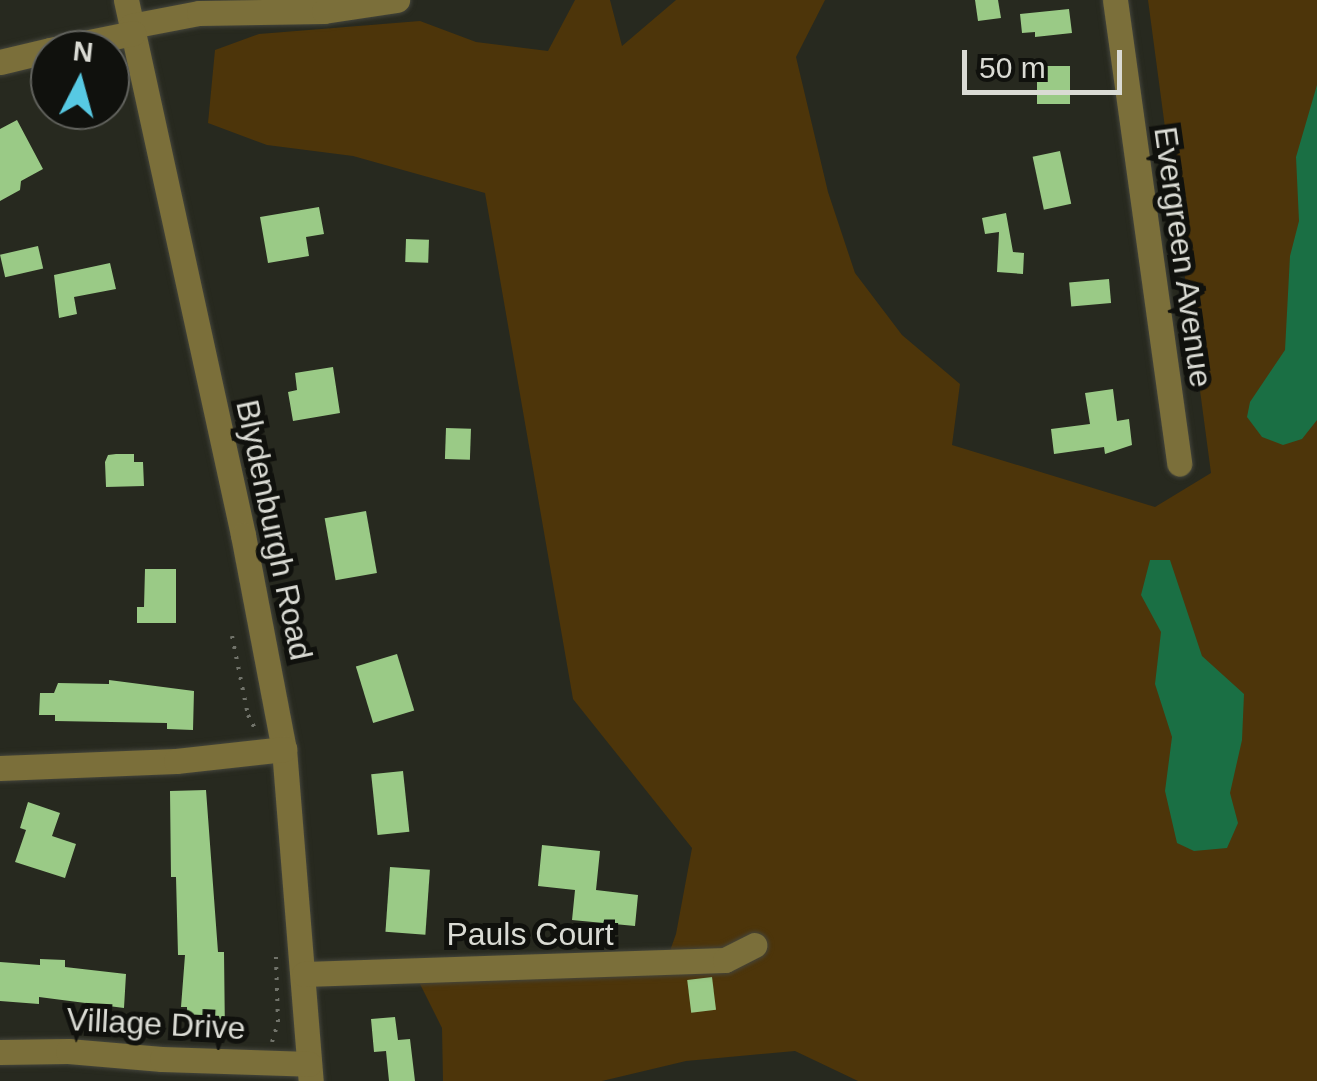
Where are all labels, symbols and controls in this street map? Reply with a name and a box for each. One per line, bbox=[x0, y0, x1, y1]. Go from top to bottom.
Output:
north arrow bbox=[30, 30, 130, 130]
scale bar bbox=[967, 30, 1127, 92]
text: N bbox=[71, 35, 95, 68]
text: 50 m bbox=[979, 51, 1046, 84]
street label: Evergreen Avenue bbox=[1146, 123, 1220, 391]
street label: Blydenburgh Road bbox=[228, 396, 320, 664]
street label: Pauls Court bbox=[446, 915, 614, 953]
street label: Village Drive bbox=[66, 1000, 246, 1048]

